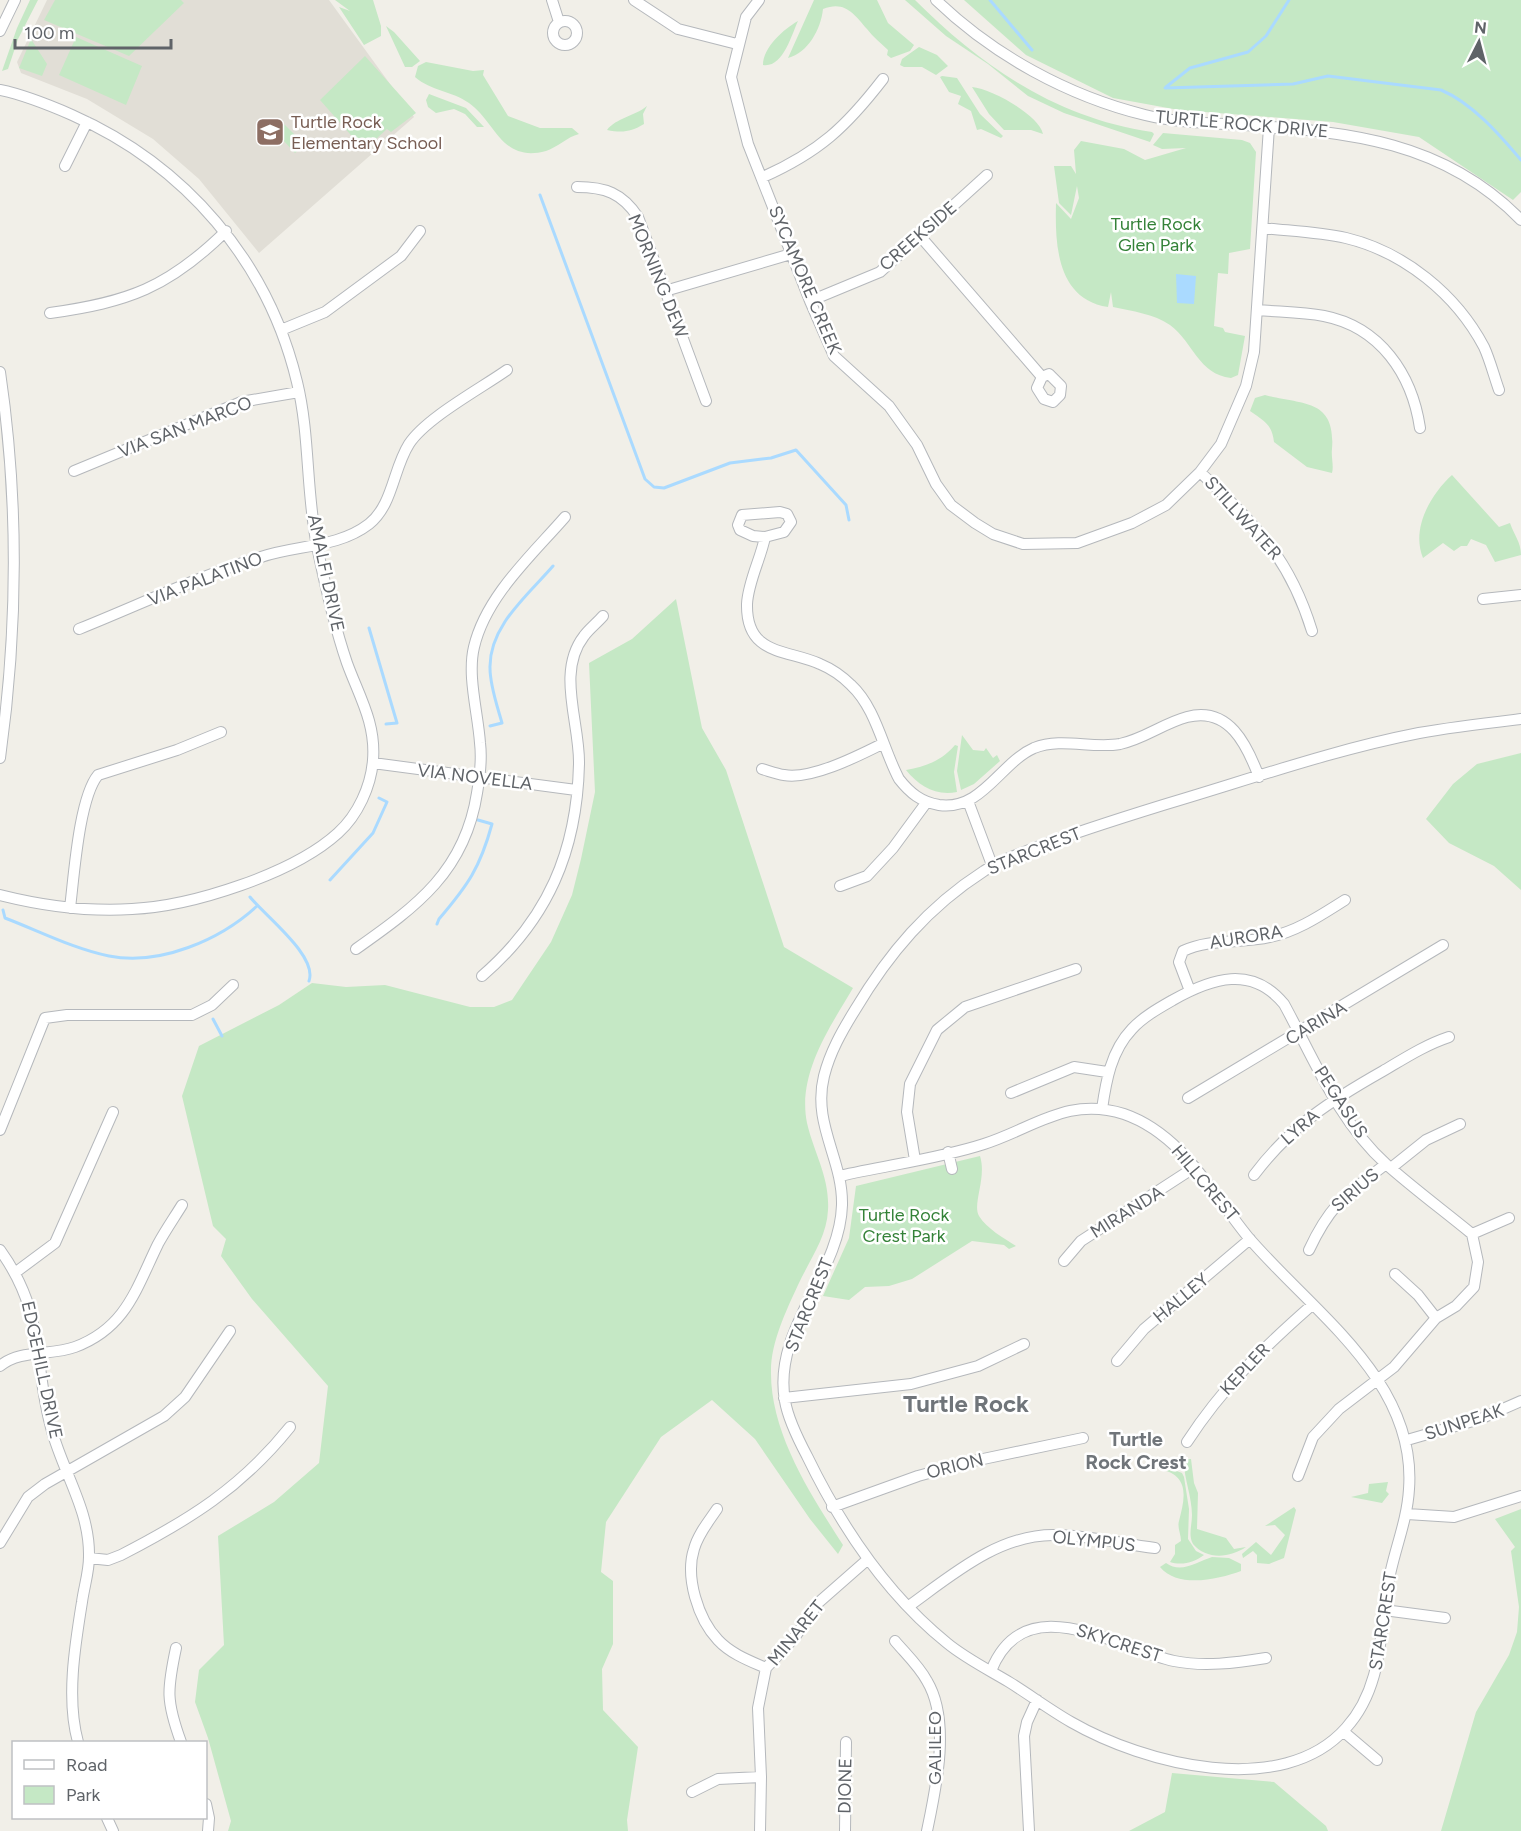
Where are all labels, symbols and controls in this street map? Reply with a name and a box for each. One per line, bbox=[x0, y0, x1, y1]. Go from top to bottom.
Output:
scale bar bbox=[15, 12, 171, 50]
north arrow bbox=[1449, 12, 1509, 72]
text: N bbox=[1473, 17, 1488, 38]
text: 100 m bbox=[24, 22, 74, 44]
street label: TURTLE ROCK DRIVE bbox=[1155, 105, 1329, 143]
place label: Turtle Rock Elementary School bbox=[291, 111, 442, 154]
school or university icon: Turtle Rock Elementary School bbox=[254, 116, 286, 148]
street label: CREEKSIDE bbox=[875, 196, 961, 276]
street label: SYCAMORE CREEK bbox=[764, 202, 846, 358]
street label: MORNING DEW bbox=[623, 211, 693, 342]
park label: Turtle Rock Glen Park bbox=[1111, 213, 1201, 256]
street label: VIA SAN MARCO bbox=[115, 391, 255, 463]
street label: STILLWATER bbox=[1200, 472, 1286, 564]
street label: AMALFI DRIVE bbox=[303, 512, 349, 634]
street label: VIA PALATINO bbox=[145, 547, 265, 611]
street label: VIA NOVELLA bbox=[416, 759, 534, 795]
street label: STARCREST bbox=[984, 822, 1084, 880]
street label: AURORA bbox=[1208, 920, 1284, 954]
street label: CARINA bbox=[1281, 996, 1351, 1050]
street label: PEGASUS bbox=[1310, 1062, 1372, 1142]
street label: LYRA bbox=[1276, 1104, 1324, 1150]
street label: HILLCREST bbox=[1167, 1140, 1243, 1226]
street label: SIRIUS bbox=[1327, 1163, 1383, 1217]
street label: MIRANDA bbox=[1086, 1181, 1168, 1243]
park label: Turtle Rock Crest Park bbox=[859, 1204, 949, 1247]
street label: STARCREST bbox=[780, 1255, 838, 1355]
street label: HALLEY bbox=[1149, 1268, 1213, 1328]
street label: EDGEHILL DRIVE bbox=[17, 1299, 67, 1441]
street label: KEPLER bbox=[1215, 1338, 1275, 1400]
district label: Turtle Rock bbox=[903, 1389, 1029, 1418]
street label: SUNPEAK bbox=[1422, 1399, 1506, 1445]
district label: Turtle Rock Crest bbox=[1085, 1427, 1187, 1474]
street label: ORION bbox=[924, 1448, 986, 1484]
street label: OLYMPUS bbox=[1051, 1526, 1137, 1556]
street label: STARCREST bbox=[1364, 1570, 1402, 1672]
street label: MINARET bbox=[763, 1596, 829, 1670]
street label: SKYCREST bbox=[1073, 1619, 1165, 1667]
street label: GALILEO bbox=[924, 1711, 946, 1785]
legend bbox=[12, 1741, 207, 1819]
text: Road bbox=[66, 1754, 107, 1776]
street label: DIONE bbox=[834, 1758, 856, 1814]
text: Park bbox=[66, 1784, 101, 1806]

